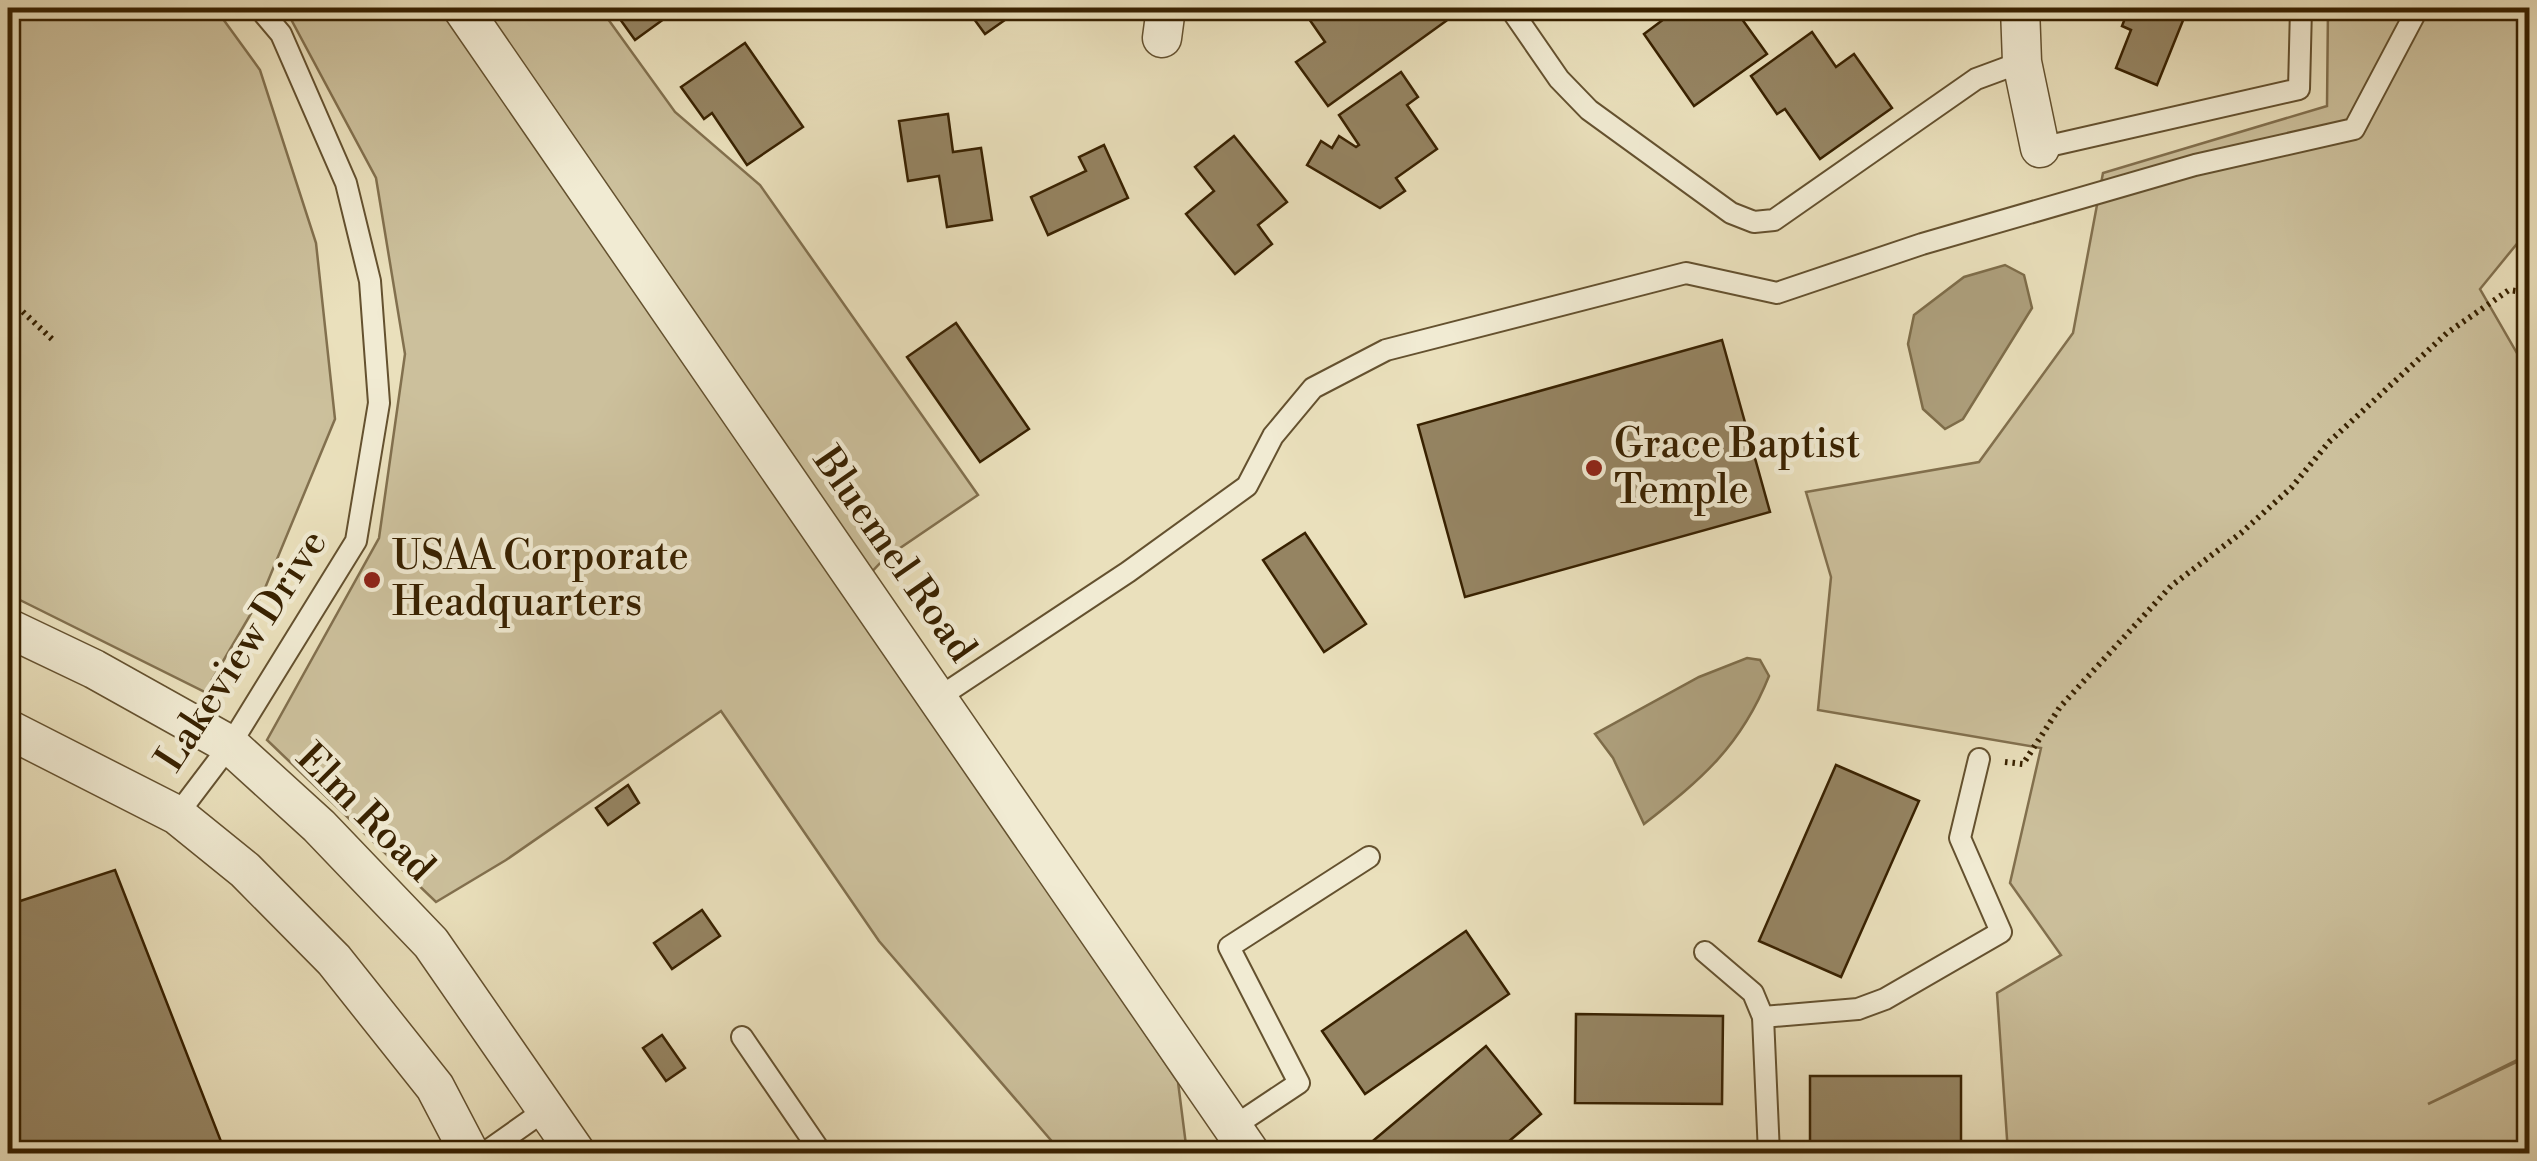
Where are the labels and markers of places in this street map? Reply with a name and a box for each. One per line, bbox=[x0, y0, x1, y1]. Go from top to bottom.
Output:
place label: Grace Baptist Temple bbox=[1614, 420, 1860, 516]
marker: Grace Baptist Temple bbox=[1583, 457, 1605, 479]
place label: USAA Corporate Headquarters bbox=[392, 532, 689, 628]
marker: USAA Corporate Headquarters bbox=[361, 569, 383, 591]

